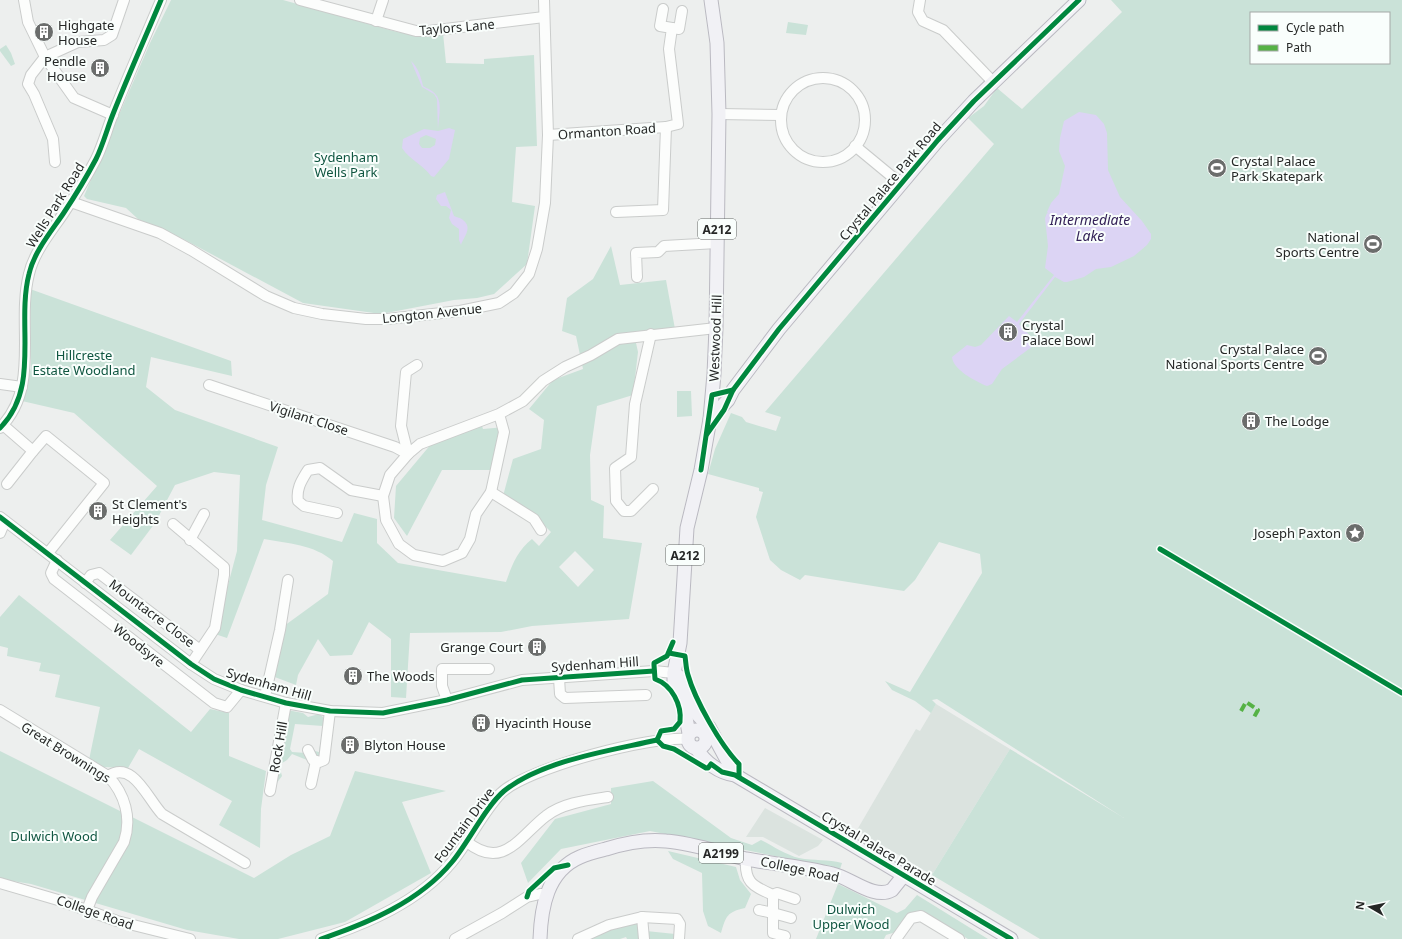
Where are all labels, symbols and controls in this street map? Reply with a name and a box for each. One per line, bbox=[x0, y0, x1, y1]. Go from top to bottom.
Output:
legend bbox=[1250, 12, 1390, 64]
street label: Taylors Lane bbox=[418, 15, 496, 39]
place label: Highgate House bbox=[58, 16, 114, 49]
text: Cycle path bbox=[1286, 19, 1344, 36]
building icon: Highgate House bbox=[33, 21, 55, 43]
text: Path bbox=[1286, 39, 1312, 56]
place label: Pendle House bbox=[44, 52, 86, 85]
building icon: Pendle House bbox=[89, 57, 111, 79]
street label: Crystal Palace Park Road bbox=[835, 118, 945, 244]
street label: Ormanton Road bbox=[557, 119, 657, 143]
park label: Sydenham Wells Park bbox=[314, 148, 378, 181]
place label: Crystal Palace Park Skatepark bbox=[1231, 152, 1323, 185]
sports icon: Crystal Palace Park Skatepark bbox=[1206, 157, 1228, 179]
street label: Wells Park Road bbox=[22, 159, 88, 251]
water label: Intermediate Lake bbox=[1049, 210, 1130, 245]
road number: A212 bbox=[698, 219, 736, 239]
place label: National Sports Centre bbox=[1276, 228, 1359, 261]
sports icon: National Sports Centre bbox=[1362, 233, 1384, 255]
street label: Westwood Hill bbox=[704, 294, 726, 382]
street label: Longton Avenue bbox=[381, 299, 483, 327]
place label: Crystal Palace Bowl bbox=[1022, 316, 1094, 349]
building icon: Crystal Palace Bowl bbox=[997, 321, 1019, 343]
place label: Crystal Palace National Sports Centre bbox=[1165, 340, 1304, 373]
sports icon: Crystal Palace National Sports Centre bbox=[1307, 345, 1329, 367]
park label: Hillcreste Estate Woodland bbox=[32, 346, 136, 379]
street label: Vigilant Close bbox=[267, 397, 351, 439]
building icon: The Lodge bbox=[1240, 410, 1262, 432]
place label: The Lodge bbox=[1265, 412, 1329, 430]
place label: St Clement's Heights bbox=[112, 495, 187, 528]
building icon: St Clement's Heights bbox=[87, 500, 109, 522]
place icon: Joseph Paxton bbox=[1344, 522, 1366, 544]
place label: Joseph Paxton bbox=[1252, 524, 1341, 542]
road number: A212 bbox=[666, 545, 704, 565]
street label: Mountacre Close bbox=[106, 575, 198, 651]
street label: Woodsyre bbox=[109, 619, 169, 671]
building icon: Grange Court bbox=[526, 636, 548, 658]
place label: Grange Court bbox=[440, 638, 523, 656]
street label: Sydenham Hill bbox=[551, 652, 639, 676]
street label: Sydenham Hill bbox=[224, 663, 314, 705]
building icon: The Woods bbox=[342, 665, 364, 687]
place label: The Woods bbox=[367, 667, 435, 685]
building icon: Hyacinth House bbox=[470, 712, 492, 734]
place label: Hyacinth House bbox=[495, 714, 591, 732]
street label: Great Brownings bbox=[18, 717, 114, 787]
street label: Rock Hill bbox=[265, 720, 291, 774]
building icon: Blyton House bbox=[339, 734, 361, 756]
place label: Blyton House bbox=[364, 736, 446, 754]
street label: Fountain Drive bbox=[430, 784, 498, 866]
street label: Crystal Palace Parade bbox=[818, 807, 940, 889]
park label: Dulwich Wood bbox=[10, 827, 98, 845]
road number: A2199 bbox=[699, 843, 743, 863]
street label: College Road bbox=[759, 852, 841, 886]
north arrow bbox=[1350, 887, 1390, 927]
street label: College Road bbox=[54, 890, 136, 934]
park label: Dulwich Upper Wood bbox=[812, 900, 890, 933]
text: N bbox=[1352, 900, 1368, 911]

